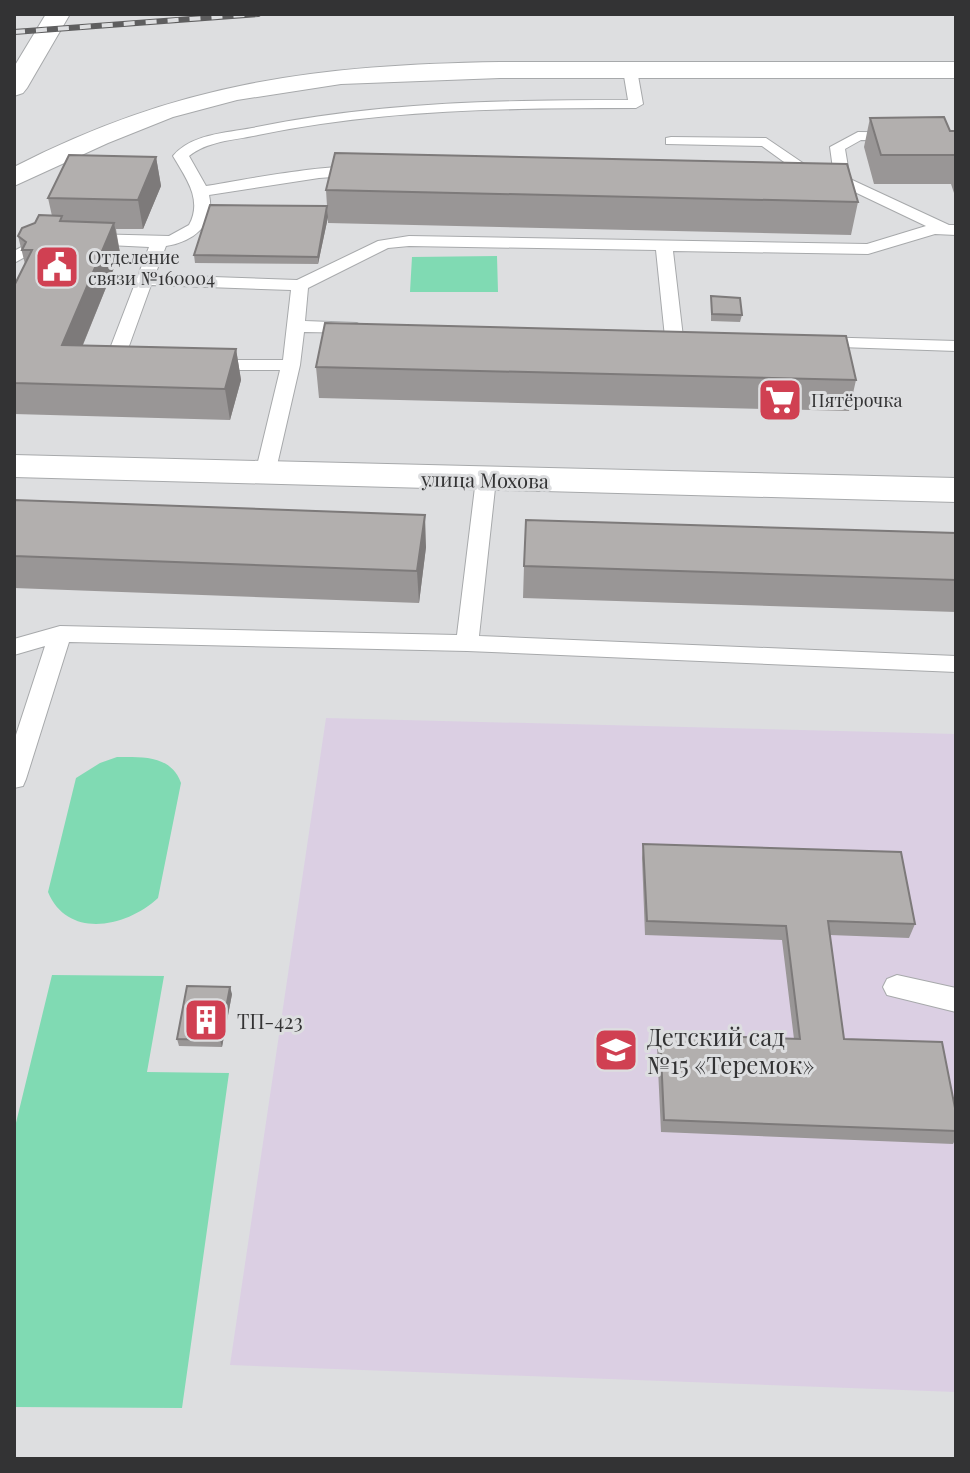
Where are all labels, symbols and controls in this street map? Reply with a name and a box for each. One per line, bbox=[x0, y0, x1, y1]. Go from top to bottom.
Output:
public building icon: Отделение связи №160004 bbox=[33, 243, 81, 291]
place label: Отделение связи №160004 bbox=[88, 245, 215, 290]
supermarket icon: Пятёрочка bbox=[756, 376, 804, 424]
place label: Пятёрочка bbox=[811, 388, 902, 412]
street label: улица Мохова bbox=[420, 464, 549, 494]
building icon: ТП-423 bbox=[182, 996, 230, 1044]
place label: ТП-423 bbox=[237, 1007, 303, 1034]
place label: Детский сад №15 «Теремок» bbox=[647, 1020, 814, 1080]
school or university icon: Детский сад №15 «Теремок» bbox=[592, 1026, 640, 1074]

